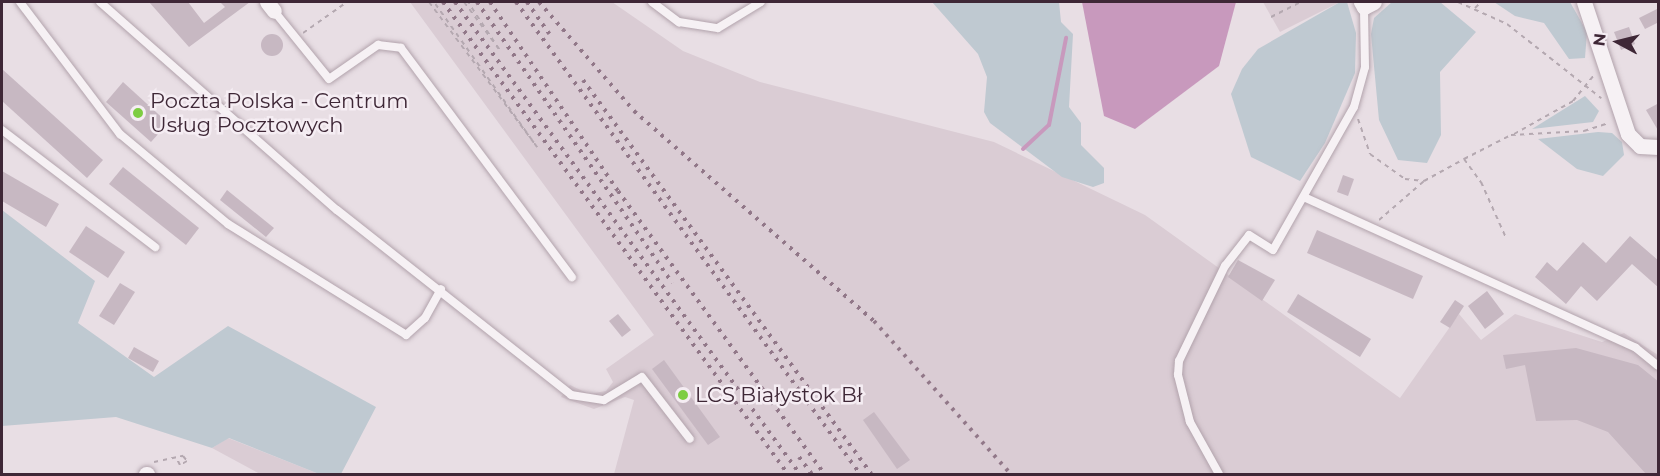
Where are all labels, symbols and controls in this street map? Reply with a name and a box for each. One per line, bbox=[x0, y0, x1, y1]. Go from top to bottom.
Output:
north arrow bbox=[1588, 12, 1648, 72]
text: N bbox=[1589, 32, 1610, 47]
place label: Poczta Polska - Centrum Usług Pocztowych bbox=[150, 88, 409, 138]
marker: Poczta Polska - Centrum Usług Pocztowych bbox=[131, 106, 145, 120]
place label: LCS Białystok Bł bbox=[695, 382, 863, 408]
marker: LCS Białystok Bł bbox=[676, 388, 690, 402]

